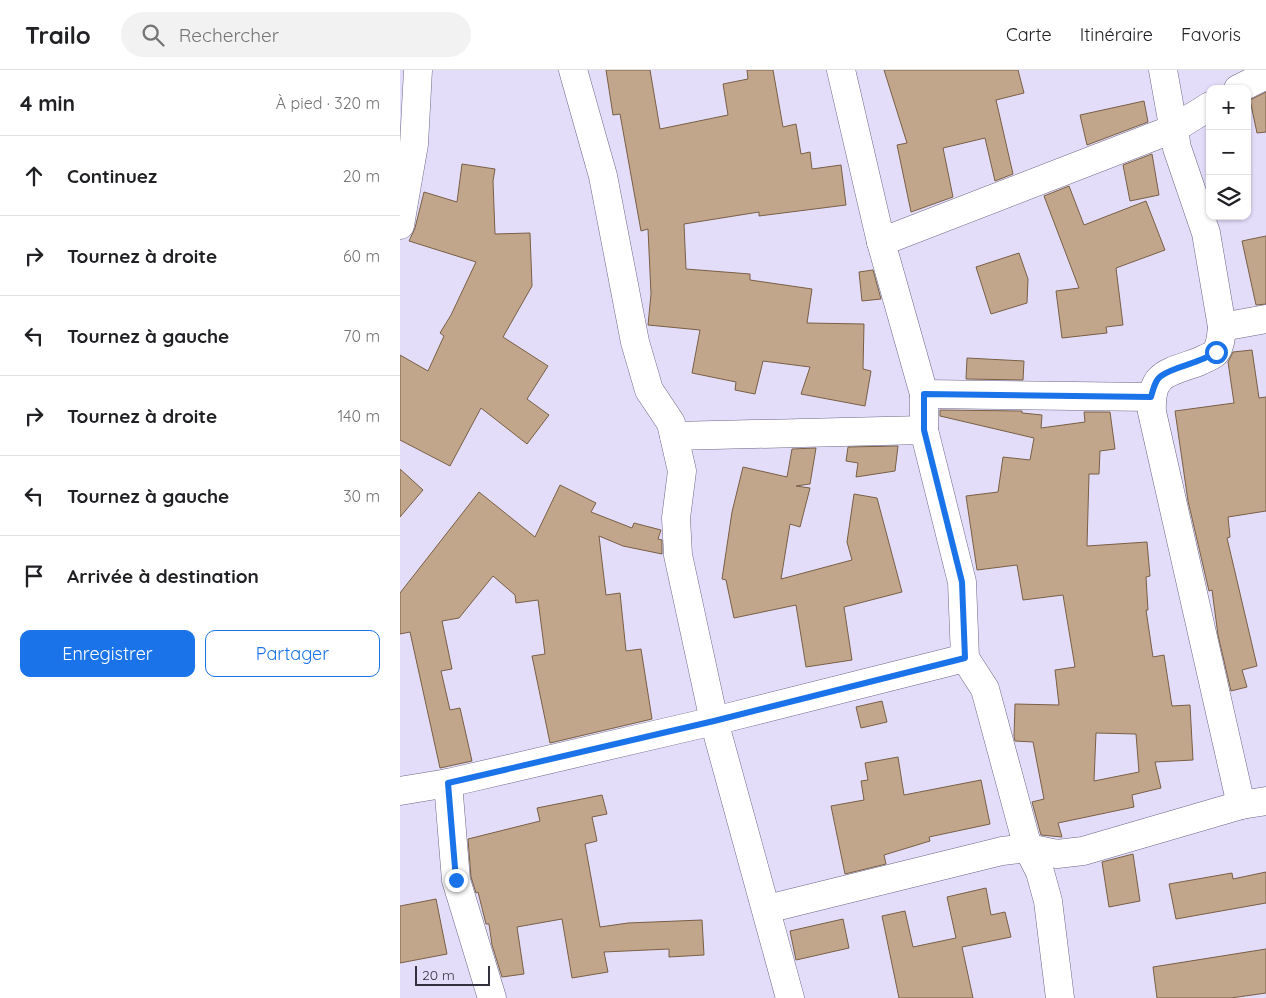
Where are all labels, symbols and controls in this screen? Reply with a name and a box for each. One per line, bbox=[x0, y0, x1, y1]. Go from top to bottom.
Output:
search box bbox=[121, 12, 471, 57]
text: Trailo bbox=[25, 20, 91, 50]
icon: search bbox=[139, 21, 167, 49]
text: Rechercher bbox=[179, 23, 279, 47]
text: Carte bbox=[1006, 23, 1052, 46]
text: Itinéraire bbox=[1080, 23, 1153, 46]
text: Favoris bbox=[1181, 23, 1241, 46]
map controls bbox=[1206, 85, 1251, 220]
button: + bbox=[1206, 85, 1251, 130]
text: 4 min bbox=[20, 90, 75, 116]
text: À pied · 320 m bbox=[276, 93, 380, 113]
button: − bbox=[1206, 130, 1251, 175]
icon: ahead bbox=[20, 162, 48, 190]
text: Continuez bbox=[67, 164, 157, 188]
text: 20 m bbox=[343, 166, 380, 186]
button: layers bbox=[1206, 175, 1251, 220]
icon: right bbox=[20, 242, 48, 270]
text: Tournez à droite bbox=[67, 244, 217, 268]
text: 60 m bbox=[343, 246, 380, 266]
icon: left bbox=[20, 322, 48, 350]
text: Tournez à gauche bbox=[67, 324, 229, 348]
text: 70 m bbox=[343, 326, 380, 346]
route start bbox=[1205, 341, 1228, 364]
icon: right bbox=[20, 402, 48, 430]
text: Tournez à droite bbox=[67, 404, 217, 428]
text: 140 m bbox=[337, 406, 380, 426]
icon: left bbox=[20, 482, 48, 510]
text: Tournez à gauche bbox=[67, 484, 229, 508]
text: 30 m bbox=[343, 486, 380, 506]
icon: arrive bbox=[20, 562, 48, 590]
text: Arrivée à destination bbox=[67, 564, 259, 588]
button: Enregistrer bbox=[20, 630, 195, 677]
button: Partager bbox=[205, 630, 380, 677]
route end bbox=[445, 869, 468, 892]
scale bar bbox=[415, 963, 490, 986]
text: 20 m bbox=[422, 966, 455, 984]

